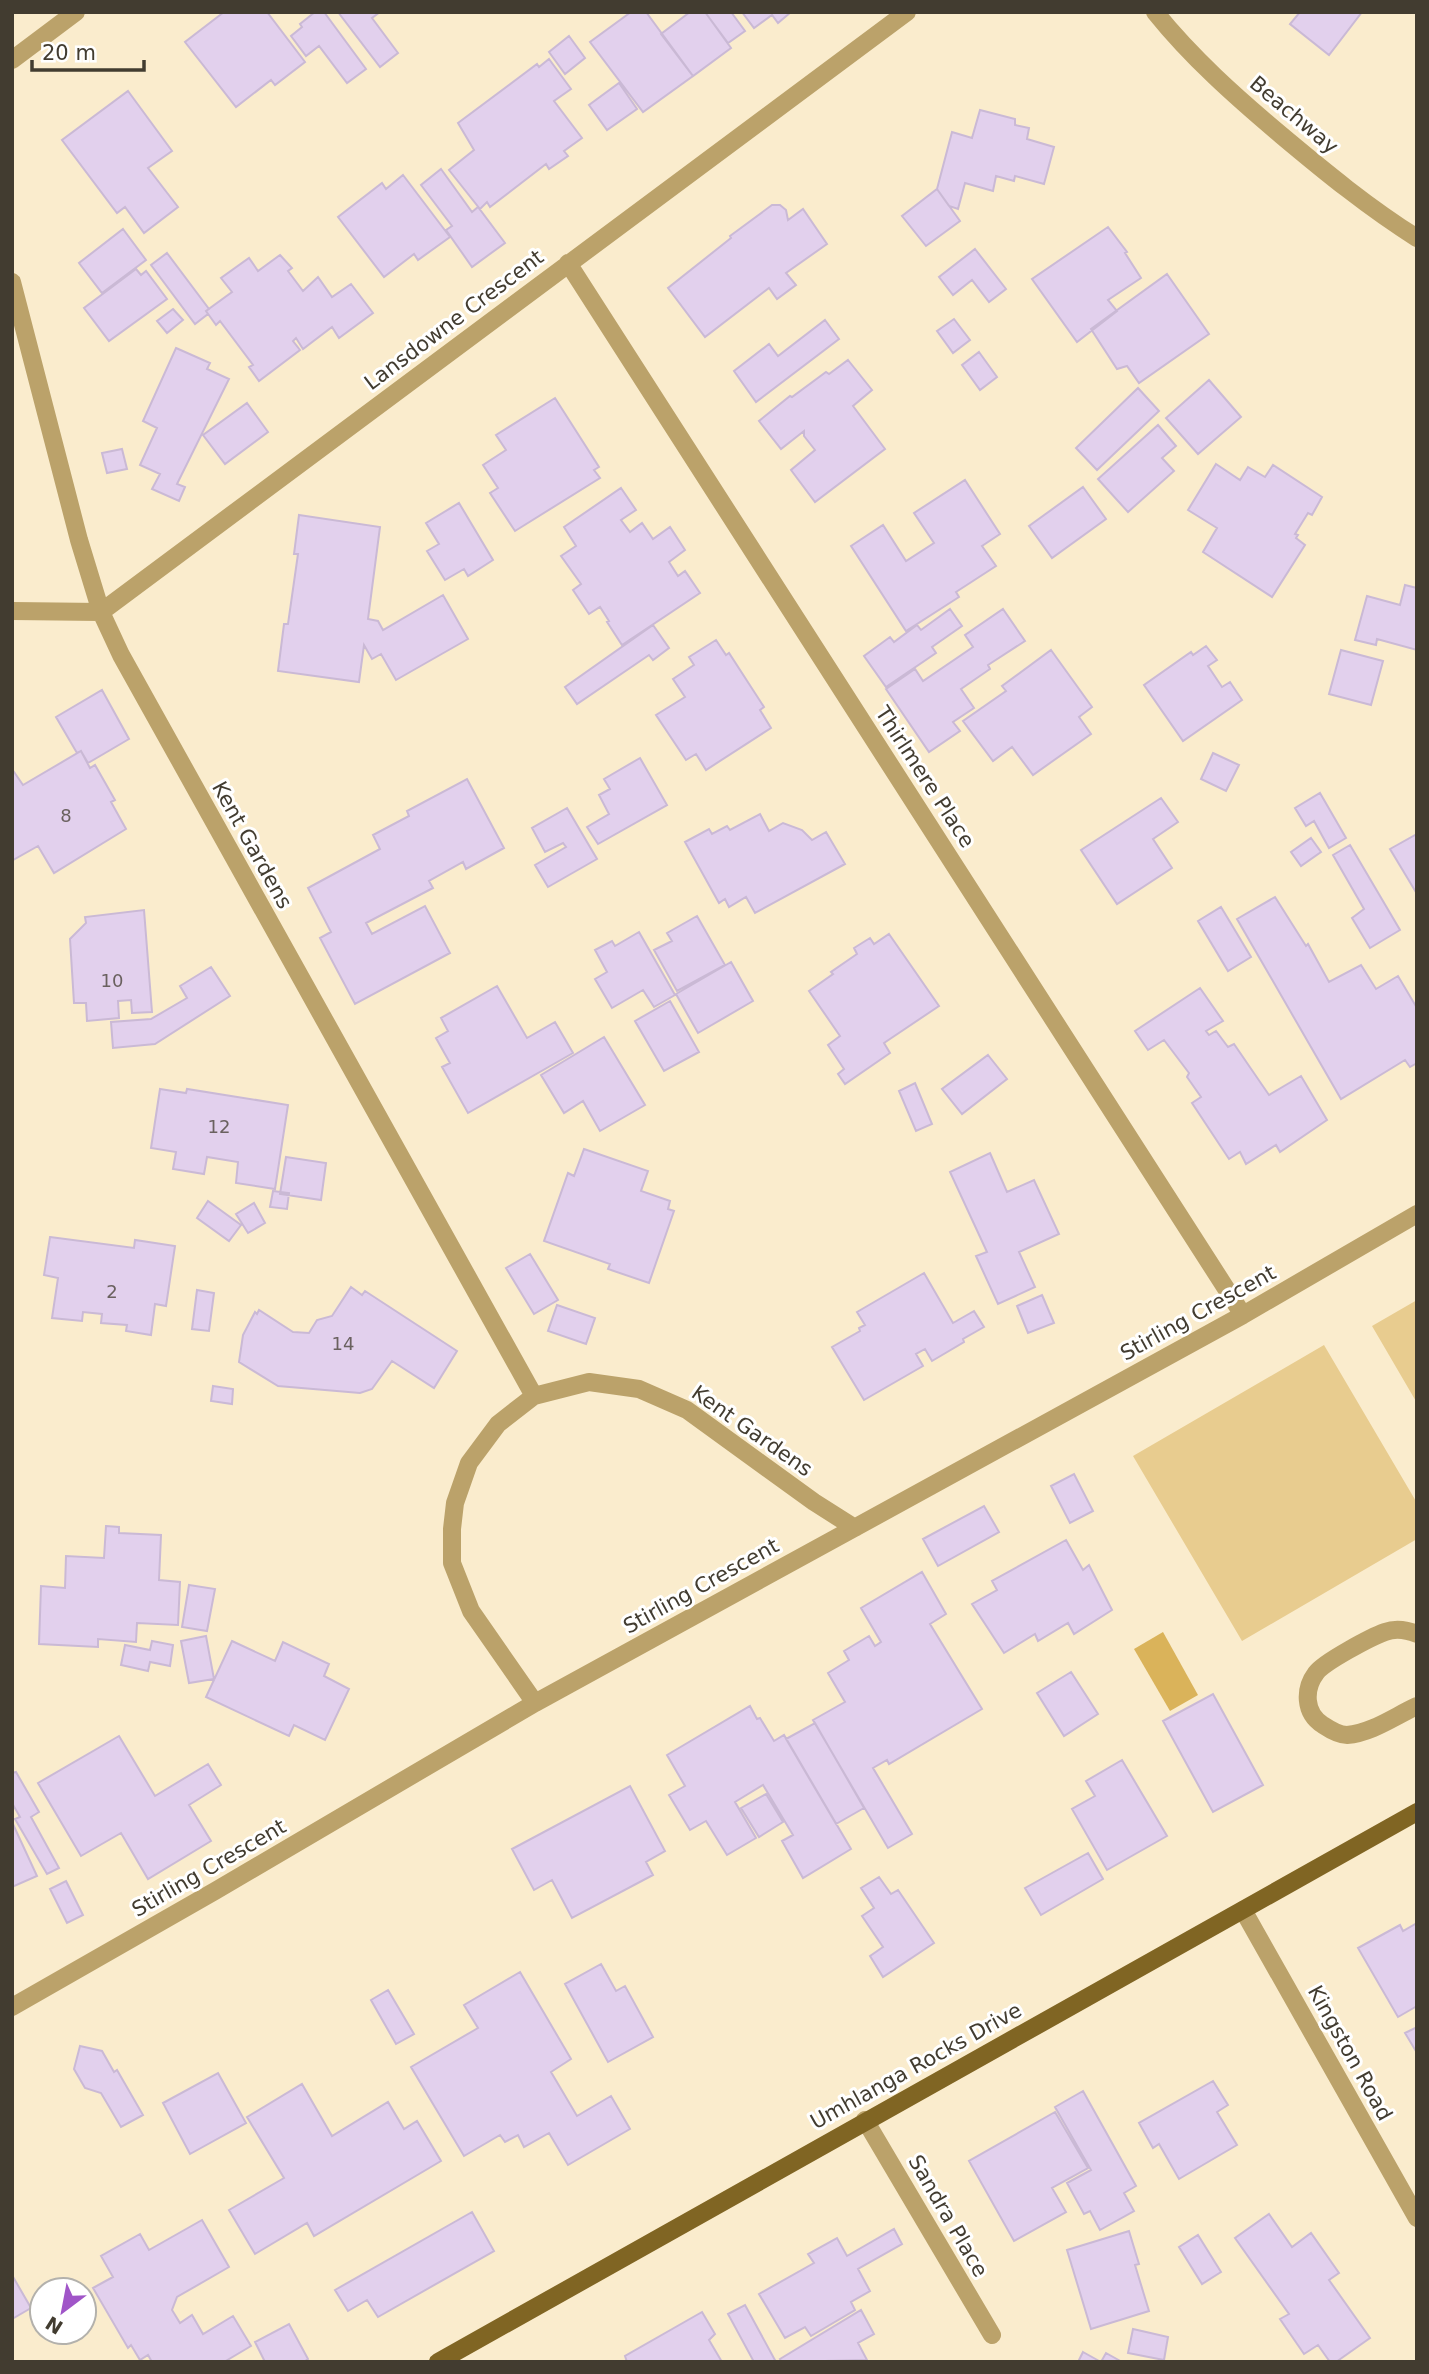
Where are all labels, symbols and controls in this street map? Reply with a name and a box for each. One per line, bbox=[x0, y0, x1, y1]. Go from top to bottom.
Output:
scale bar bbox=[32, 28, 144, 72]
text: 20 m bbox=[42, 41, 96, 65]
street label: Beachway bbox=[1245, 71, 1343, 159]
street label: Lansdowne Crescent bbox=[360, 245, 548, 395]
street label: Thirlmere Place bbox=[870, 701, 980, 852]
street label: Kent Gardens bbox=[207, 777, 297, 913]
house number: 8 bbox=[60, 805, 72, 826]
house number: 10 bbox=[101, 970, 123, 991]
house number: 12 bbox=[208, 1116, 230, 1137]
street label: Stirling Crescent bbox=[1116, 1260, 1280, 1366]
house number: 2 bbox=[106, 1281, 118, 1302]
house number: 14 bbox=[332, 1333, 354, 1354]
street label: Kent Gardens bbox=[687, 1381, 817, 1481]
street label: Stirling Crescent bbox=[619, 1533, 783, 1639]
street label: Stirling Crescent bbox=[128, 1814, 290, 1922]
street label: Kingston Road bbox=[1303, 1981, 1397, 2125]
street label: Umhlanga Rocks Drive bbox=[806, 1998, 1026, 2134]
street label: Sandra Place bbox=[903, 2151, 993, 2281]
north arrow bbox=[28, 2276, 98, 2346]
text: N bbox=[41, 2312, 67, 2339]

